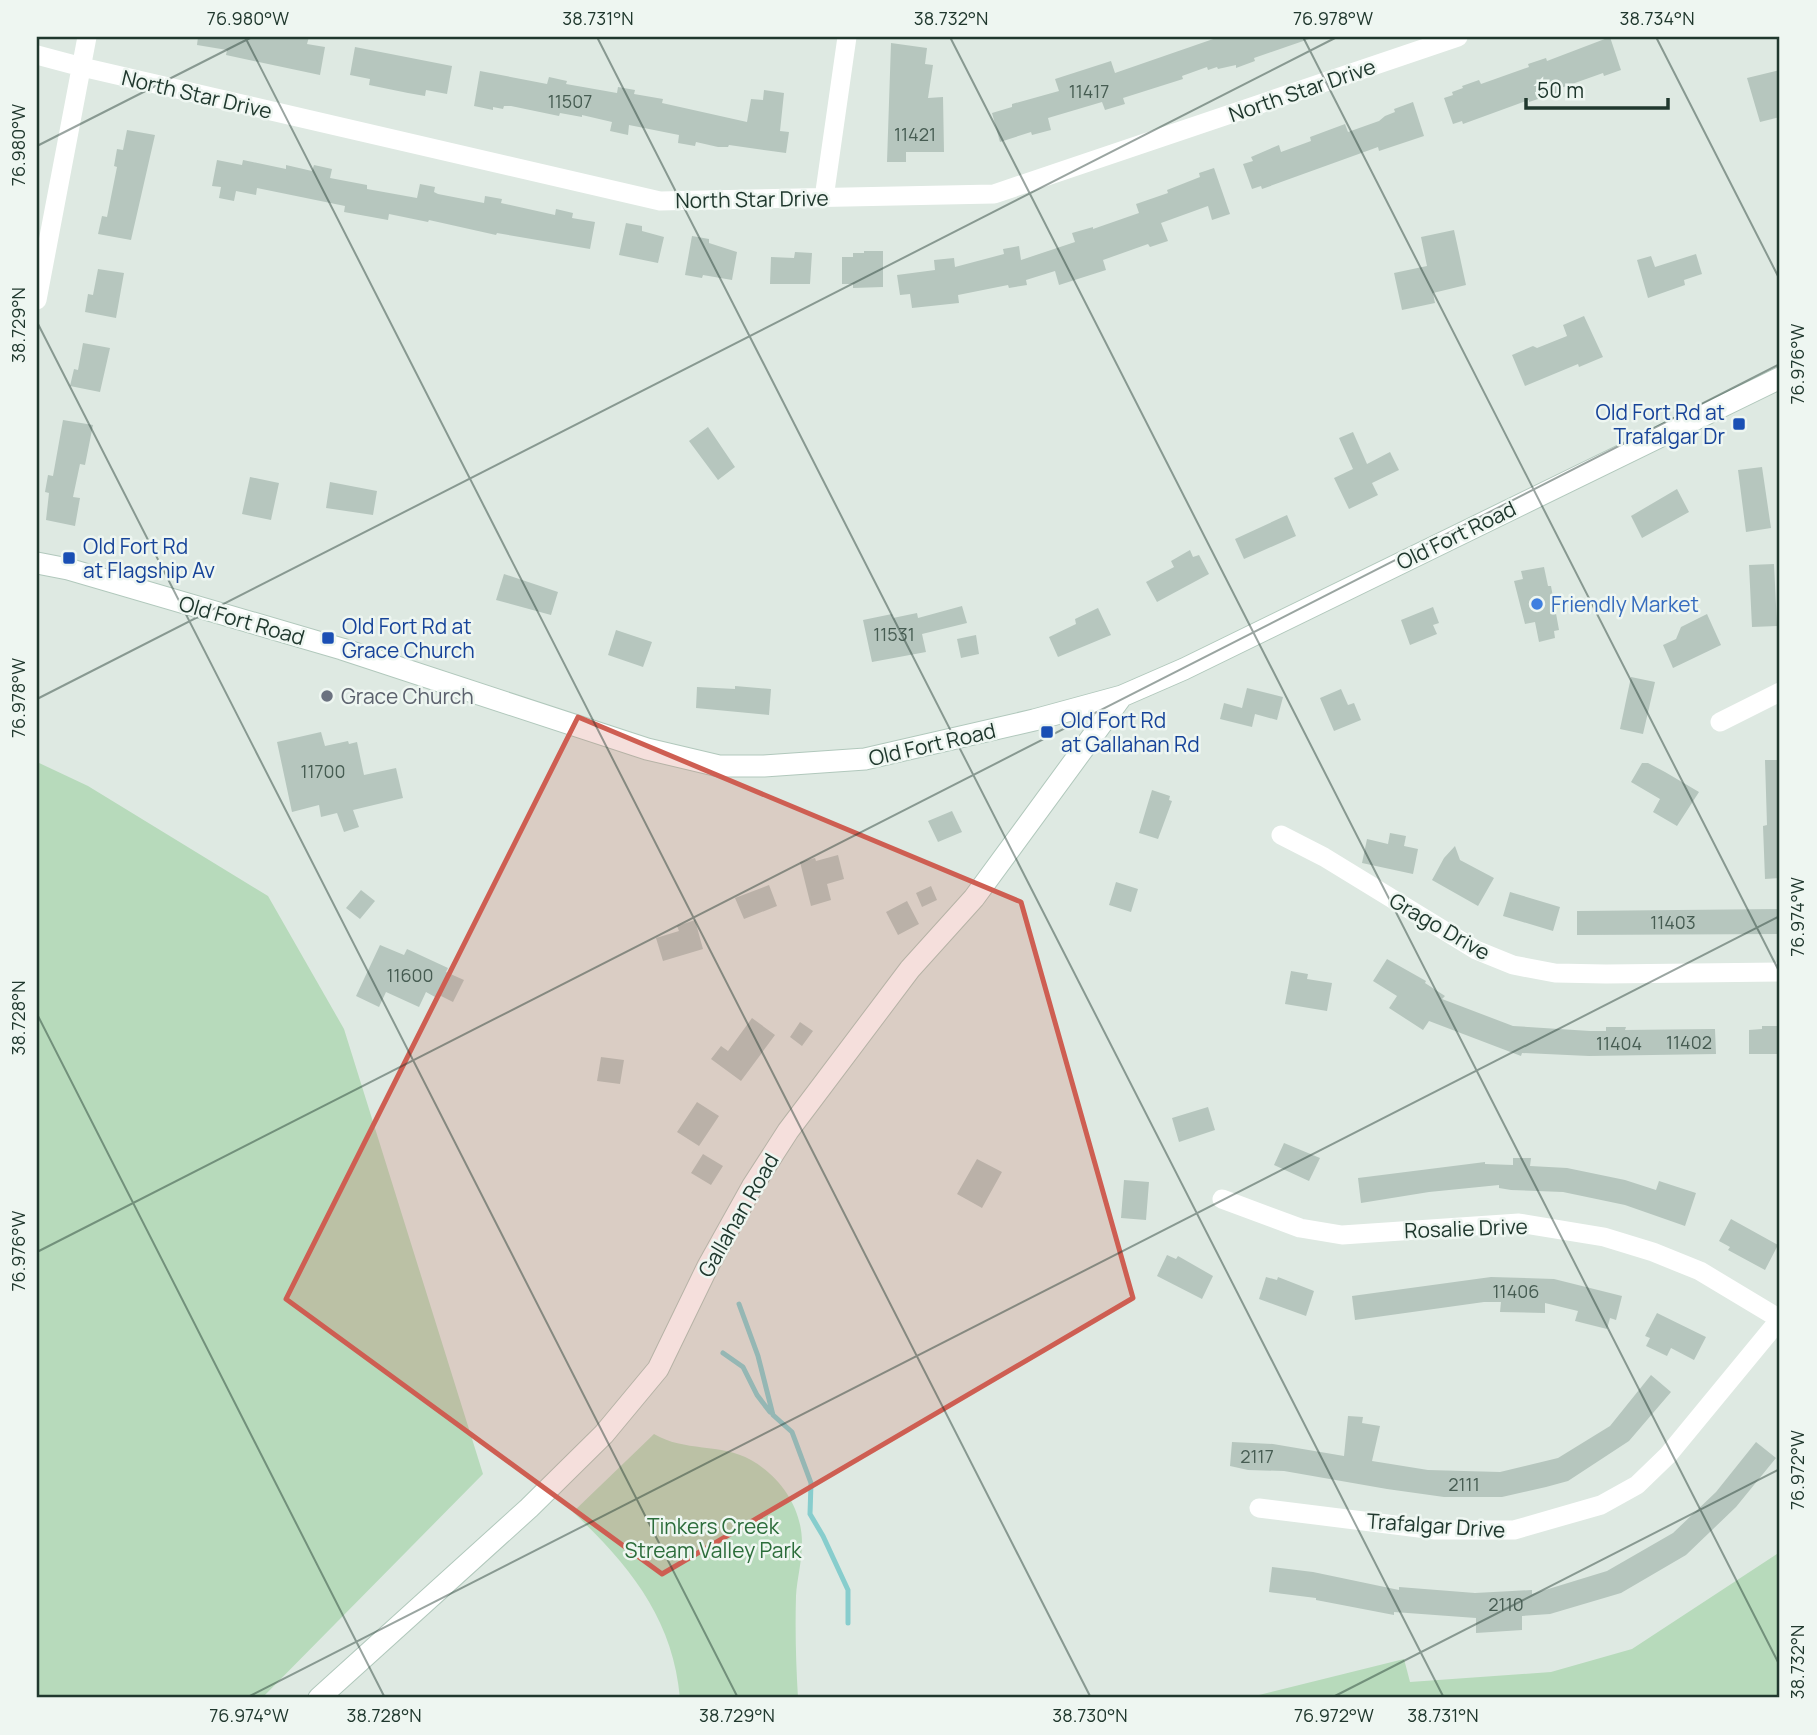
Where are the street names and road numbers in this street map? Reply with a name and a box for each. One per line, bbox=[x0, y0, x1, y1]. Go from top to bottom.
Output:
street label: North Star Drive bbox=[1225, 52, 1379, 128]
street label: North Star Drive bbox=[119, 63, 275, 125]
street label: North Star Drive bbox=[675, 184, 829, 214]
street label: Old Fort Road bbox=[1392, 494, 1520, 576]
street label: Old Fort Road bbox=[176, 589, 308, 651]
street label: Old Fort Road bbox=[866, 716, 998, 772]
street label: Grago Drive bbox=[1385, 886, 1495, 966]
street label: Gallahan Road bbox=[691, 1148, 785, 1282]
street label: Rosalie Drive bbox=[1404, 1212, 1528, 1244]
street label: Trafalgar Drive bbox=[1366, 1506, 1506, 1544]

